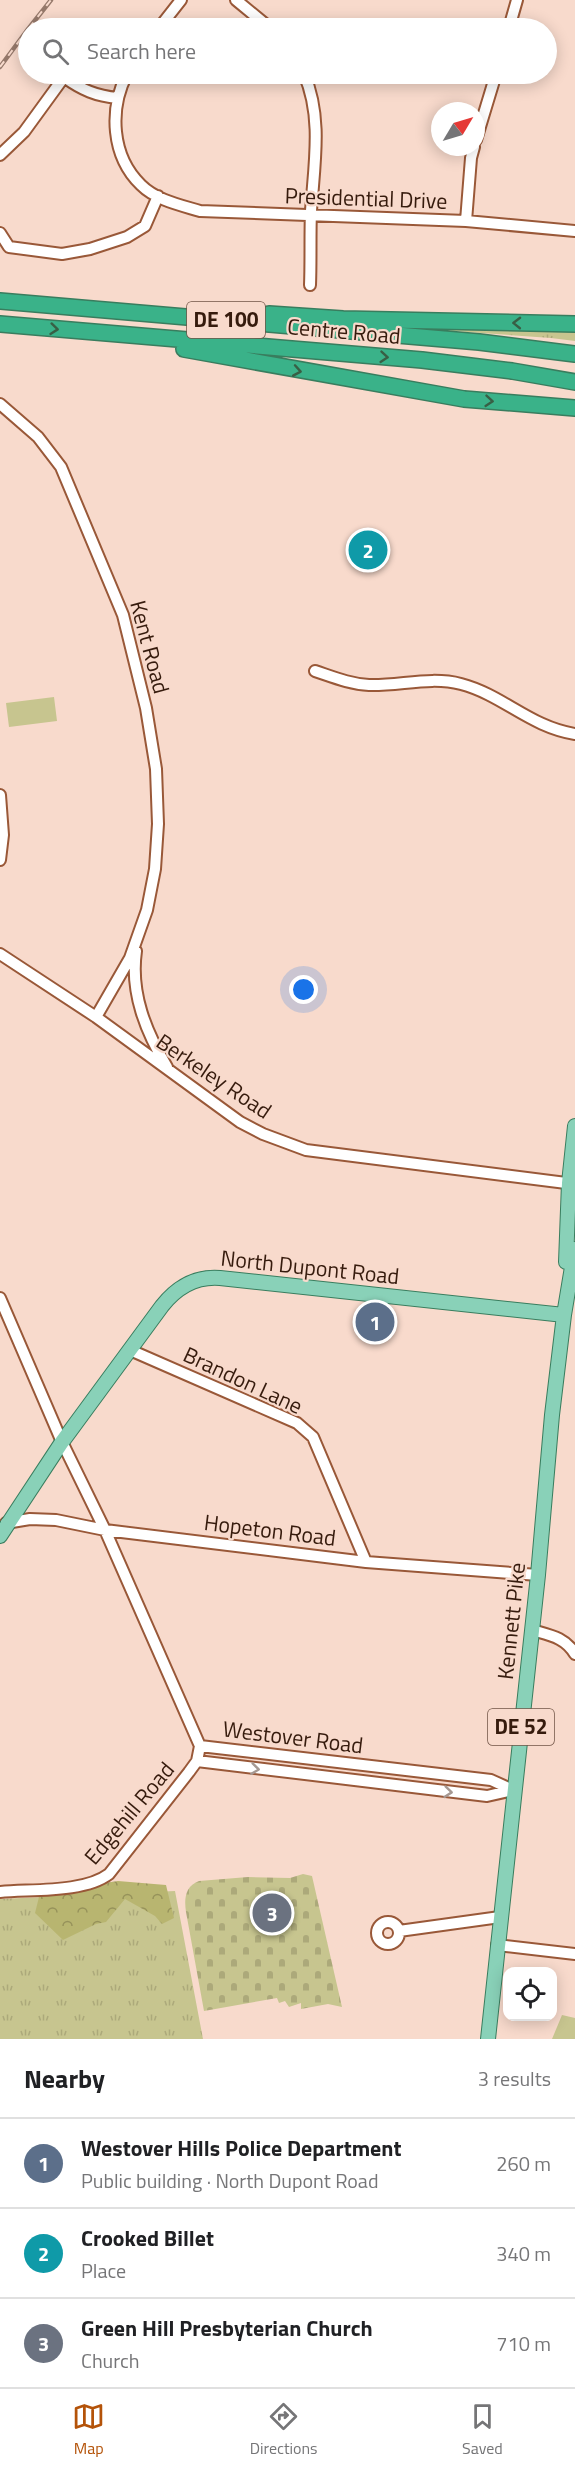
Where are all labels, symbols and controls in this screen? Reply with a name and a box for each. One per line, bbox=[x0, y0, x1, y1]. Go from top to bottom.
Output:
search box bbox=[18, 18, 557, 84]
text: Search here bbox=[87, 34, 196, 68]
icon: search bbox=[39, 35, 72, 68]
north arrow bbox=[431, 102, 485, 156]
street label: Presidential Drive bbox=[284, 178, 448, 218]
road number: DE 100 bbox=[187, 302, 265, 338]
street label: Centre Road bbox=[286, 309, 402, 353]
one-way arrow bbox=[512, 317, 521, 329]
one-way arrow bbox=[50, 322, 59, 335]
one-way arrow bbox=[379, 350, 388, 363]
one-way arrow bbox=[291, 364, 301, 377]
one-way arrow bbox=[485, 395, 494, 408]
pin: 2 bbox=[348, 528, 388, 572]
street label: Kent Road bbox=[121, 597, 179, 697]
your location bbox=[289, 975, 318, 1004]
street label: Berkeley Road bbox=[149, 1025, 279, 1127]
street label: North Dupont Road bbox=[219, 1241, 401, 1293]
pin: 1 bbox=[356, 1300, 394, 1344]
street label: Brandon Lane bbox=[178, 1337, 308, 1423]
street label: Hopeton Road bbox=[202, 1505, 338, 1555]
street label: Kennett Pike bbox=[488, 1561, 534, 1681]
road number: DE 52 bbox=[488, 1709, 554, 1745]
street label: Westover Road bbox=[221, 1712, 365, 1762]
street label: Edgehill Road bbox=[76, 1754, 182, 1872]
one-way arrow bbox=[250, 1762, 259, 1775]
one-way arrow bbox=[444, 1785, 453, 1798]
pin: 3 bbox=[252, 1890, 292, 1936]
map controls bbox=[503, 1967, 557, 2021]
button: locate bbox=[503, 1967, 557, 2021]
text: Nearby bbox=[24, 2059, 105, 2098]
text: 3 results bbox=[478, 2063, 551, 2094]
text: Westover Hills Police Department bbox=[81, 2131, 402, 2165]
text: 1 bbox=[38, 2148, 49, 2179]
text: 260 m bbox=[496, 2148, 551, 2179]
text: Public building · North Dupont Road bbox=[81, 2165, 378, 2196]
text: Crooked Billet bbox=[81, 2221, 214, 2255]
text: 2 bbox=[38, 2238, 49, 2269]
text: 340 m bbox=[496, 2238, 551, 2269]
text: Place bbox=[81, 2255, 126, 2286]
text: Green Hill Presbyterian Church bbox=[81, 2311, 373, 2345]
text: 3 bbox=[38, 2328, 49, 2359]
text: 710 m bbox=[496, 2328, 551, 2359]
text: Church bbox=[81, 2345, 139, 2376]
tab: Map bbox=[72, 2400, 105, 2460]
tab: Directions bbox=[250, 2400, 318, 2460]
tab: Saved bbox=[462, 2400, 503, 2460]

